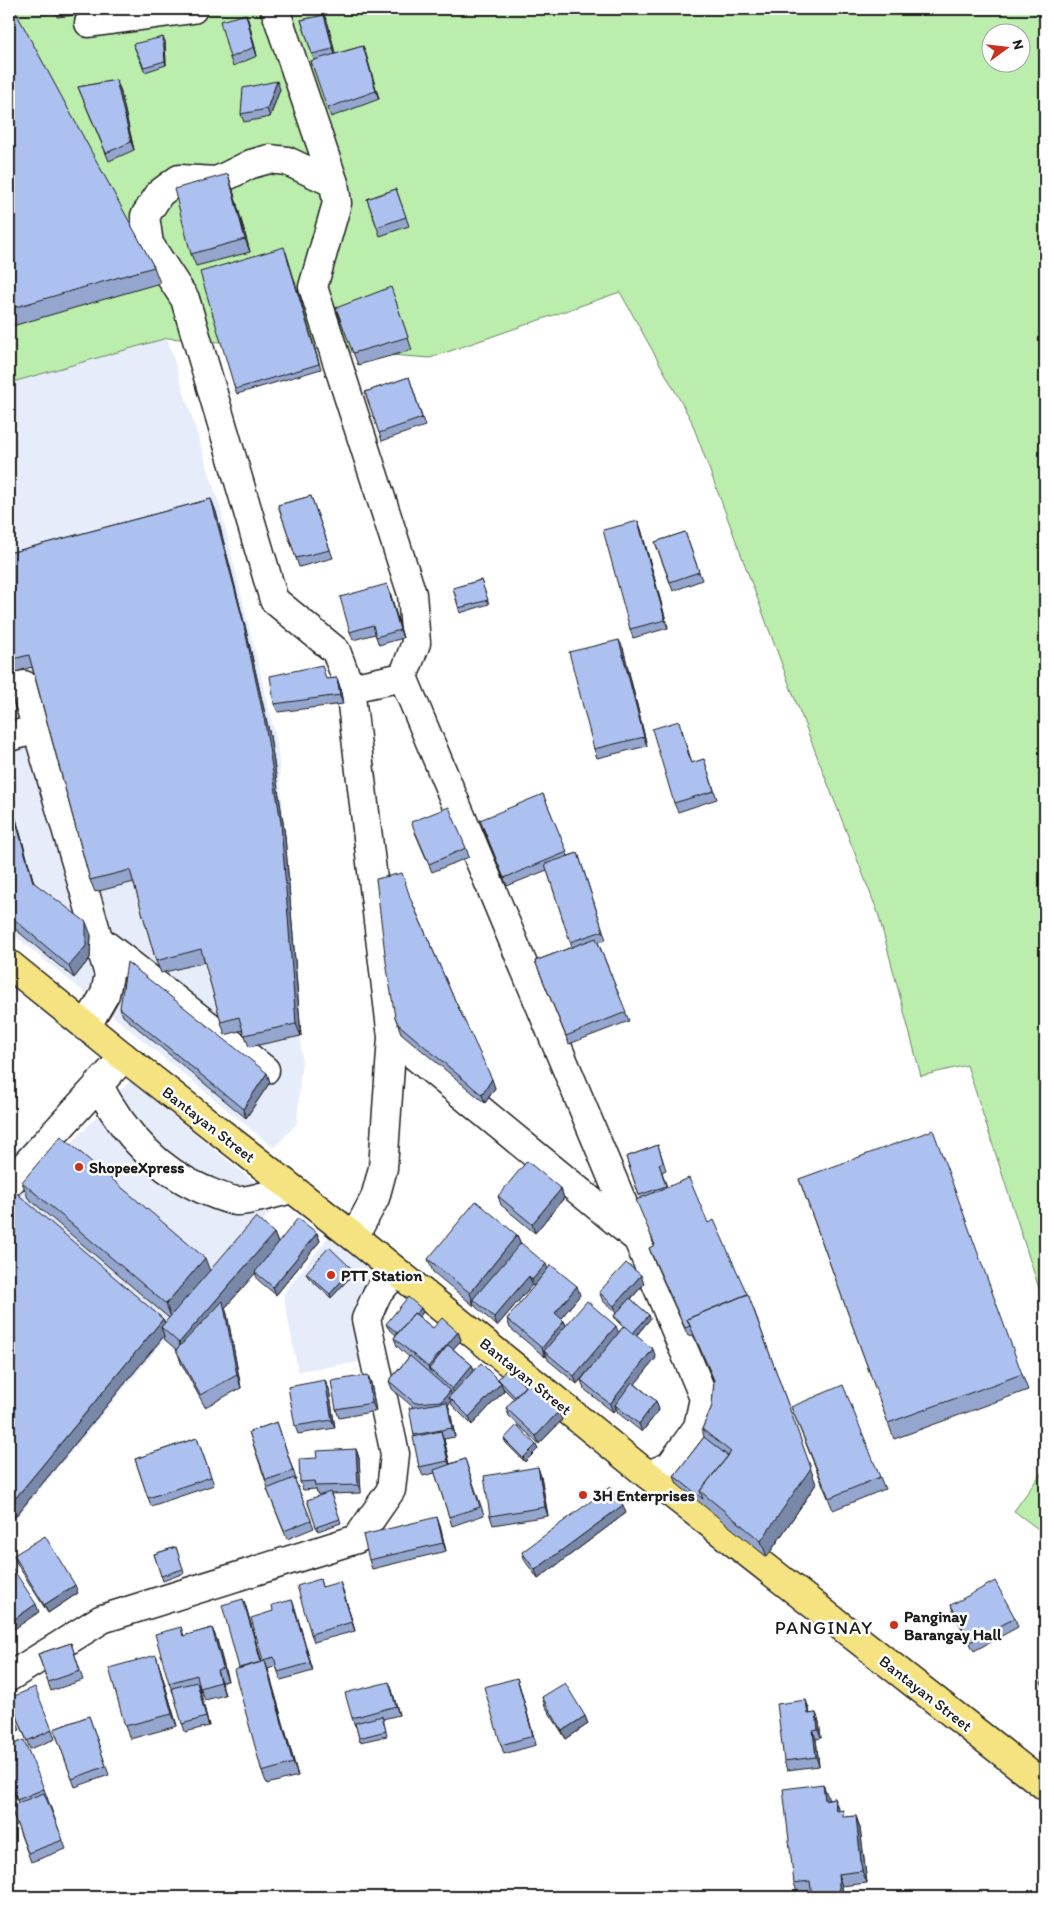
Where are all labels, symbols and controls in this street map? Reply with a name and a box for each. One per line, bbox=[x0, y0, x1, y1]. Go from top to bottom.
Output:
north arrow bbox=[982, 22, 1032, 72]
text: N bbox=[1009, 38, 1028, 52]
street label: Bantayan Street bbox=[158, 1082, 259, 1167]
place label: ShopeeXpress bbox=[89, 1158, 185, 1178]
marker: ShopeeXpress bbox=[73, 1161, 85, 1173]
place label: PTT Station bbox=[341, 1266, 423, 1285]
marker: PTT Station bbox=[325, 1269, 337, 1281]
street label: Bantayan Street bbox=[476, 1334, 575, 1419]
place label: 3H Enterprises bbox=[593, 1486, 695, 1506]
marker: 3H Enterprises bbox=[577, 1489, 589, 1501]
place label: Panginay Barangay Hall bbox=[904, 1607, 1002, 1645]
district label: PANGINAY bbox=[775, 1616, 873, 1639]
marker: Panginay Barangay Hall bbox=[888, 1619, 900, 1631]
street label: Bantayan Street bbox=[875, 1651, 976, 1736]

